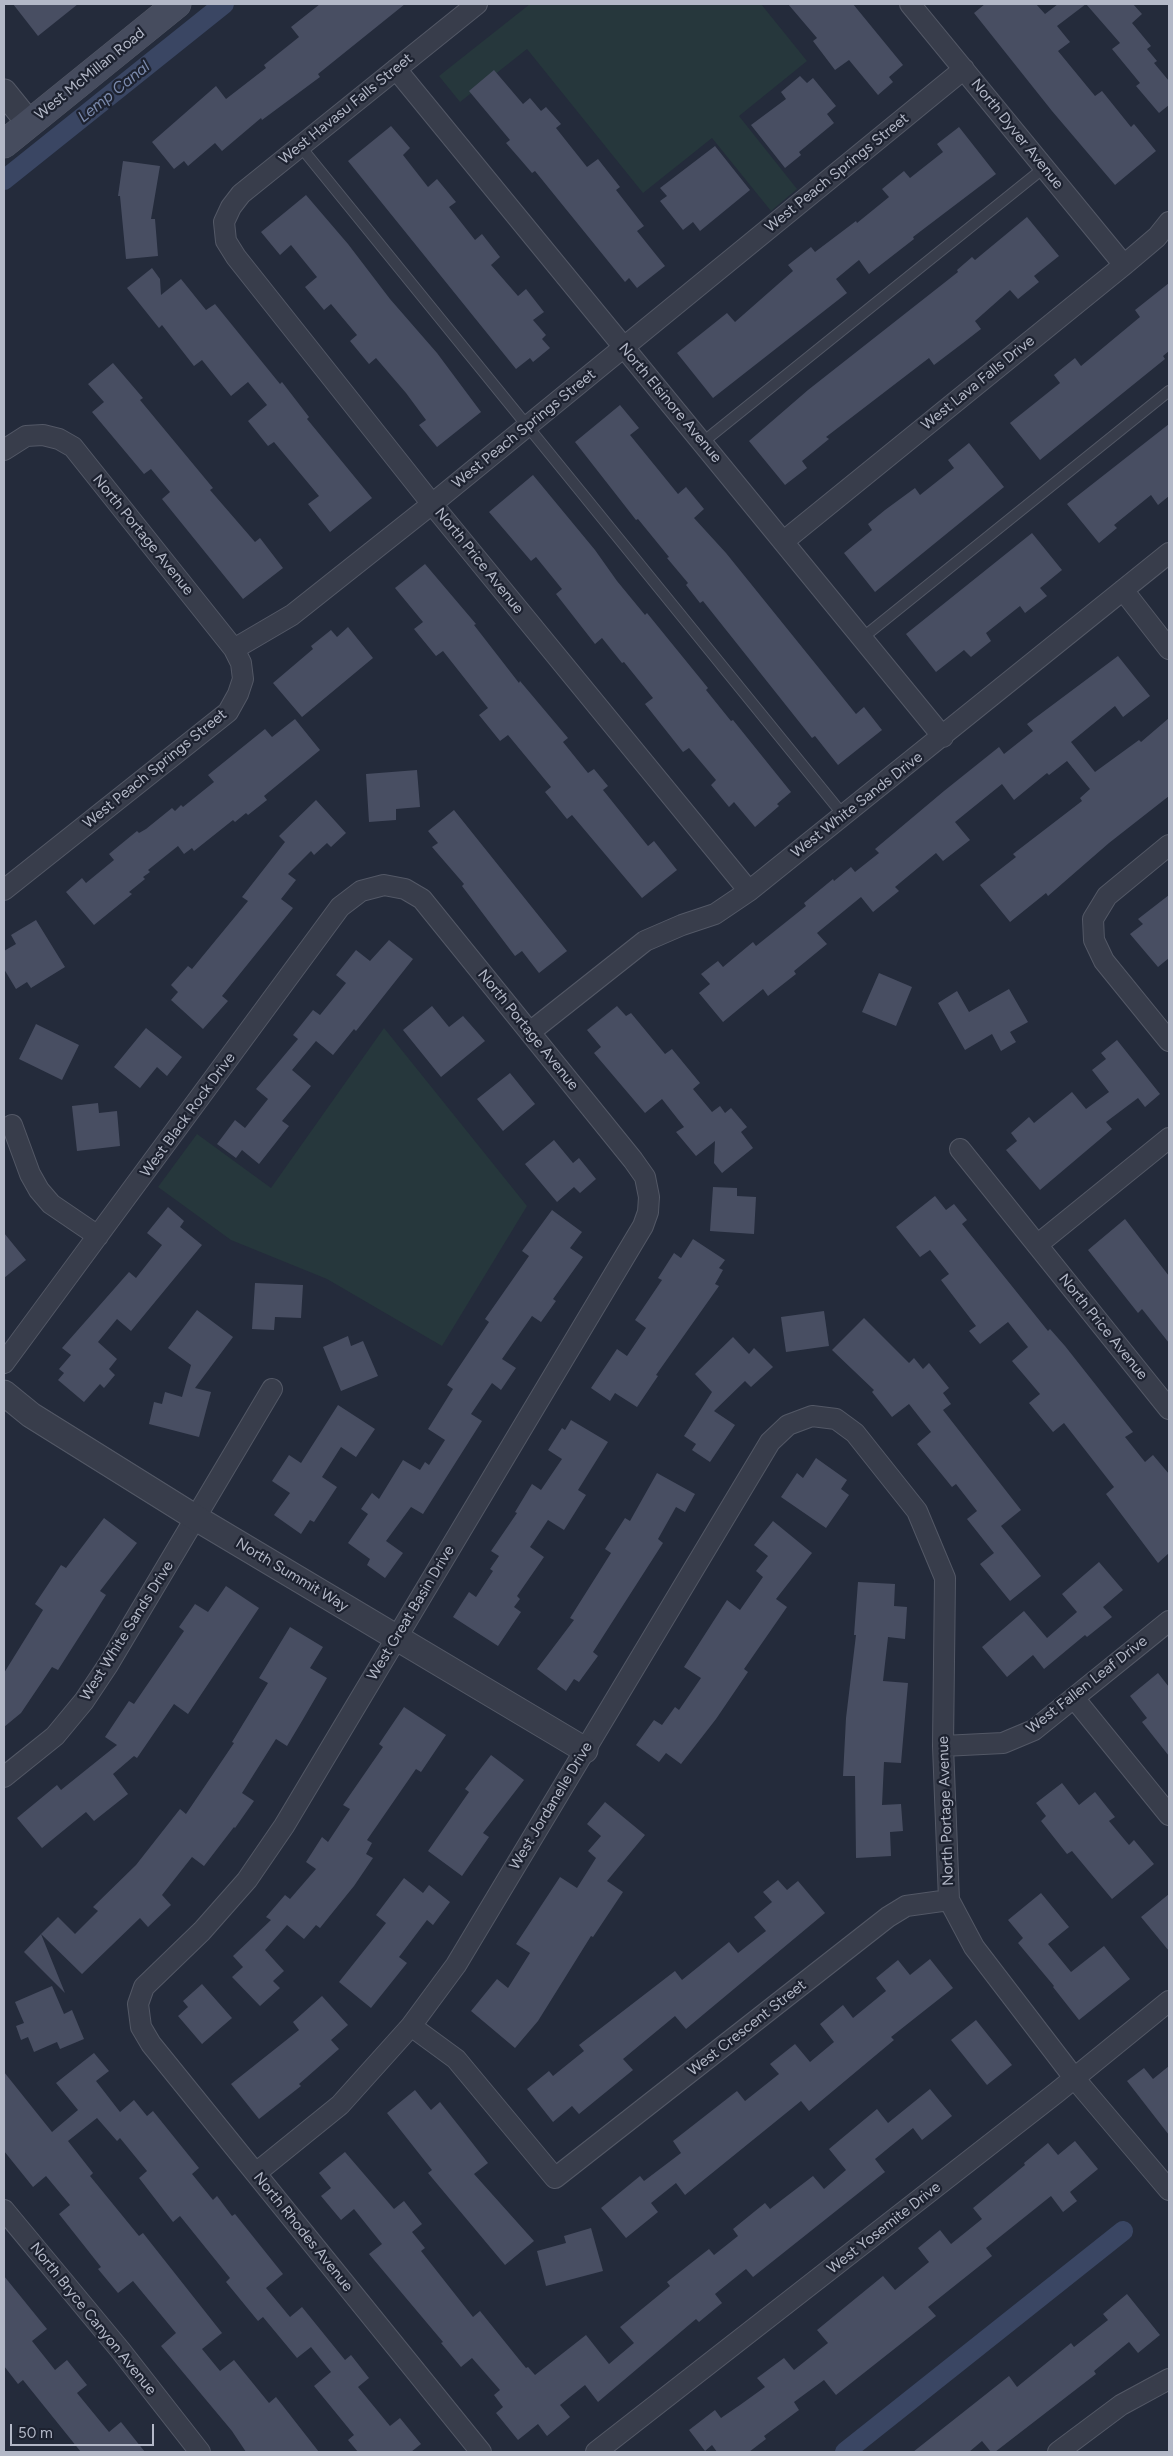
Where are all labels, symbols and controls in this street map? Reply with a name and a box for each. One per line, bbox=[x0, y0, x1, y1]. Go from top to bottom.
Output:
street label: West McMillan Road bbox=[31, 24, 149, 124]
street label: West Havasu Falls Street bbox=[276, 50, 416, 168]
water label: Lemp Canal bbox=[74, 57, 154, 127]
street label: North Dyver Avenue bbox=[967, 75, 1067, 193]
street label: West Peach Springs Street bbox=[762, 110, 912, 236]
street label: West Lava Falls Drive bbox=[918, 332, 1038, 434]
street label: North Elsinore Avenue bbox=[615, 340, 725, 466]
street label: West Peach Springs Street bbox=[449, 366, 599, 492]
street label: North Portage Avenue bbox=[89, 471, 197, 599]
street label: North Price Avenue bbox=[431, 504, 527, 618]
street label: West Peach Springs Street bbox=[80, 706, 230, 832]
street label: West White Sands Drive bbox=[788, 748, 926, 862]
street label: North Portage Avenue bbox=[474, 966, 582, 1094]
street label: West Black Rock Drive bbox=[137, 1049, 239, 1181]
street label: North Price Avenue bbox=[1055, 1270, 1151, 1384]
street label: North Summit Way bbox=[232, 1534, 352, 1616]
street label: West Great Basin Drive bbox=[364, 1542, 458, 1684]
street label: West White Sands Drive bbox=[77, 1558, 177, 1704]
street label: West Fallen Leaf Drive bbox=[1023, 1632, 1151, 1738]
street label: North Portage Avenue bbox=[934, 1736, 958, 1886]
street label: West Jordanelle Drive bbox=[506, 1739, 596, 1873]
street label: West Crescent Street bbox=[684, 1976, 810, 2080]
street label: North Rhodes Avenue bbox=[249, 2169, 357, 2295]
street label: West Yosemite Drive bbox=[824, 2178, 944, 2278]
street label: North Bryce Canyon Avenue bbox=[26, 2239, 160, 2399]
scale bar bbox=[12, 2414, 156, 2446]
text: 50 m bbox=[18, 2424, 53, 2442]

